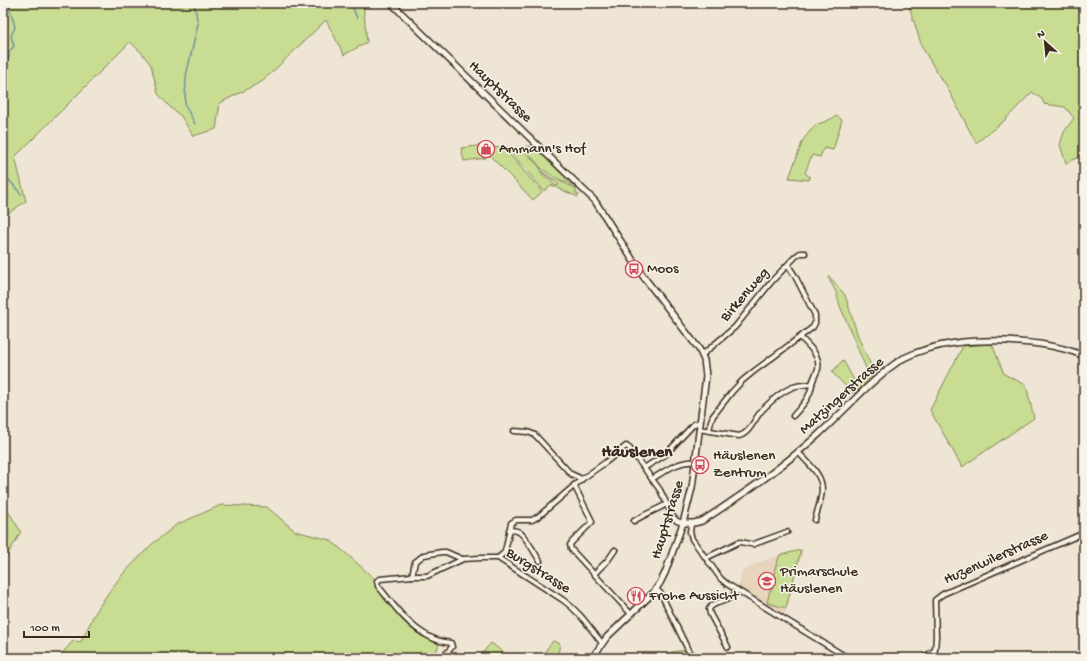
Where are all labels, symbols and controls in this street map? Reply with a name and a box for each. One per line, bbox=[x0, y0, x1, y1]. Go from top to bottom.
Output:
north arrow bbox=[1025, 22, 1065, 62]
text: N bbox=[1035, 28, 1047, 42]
street label: Hauptstrasse bbox=[464, 57, 536, 127]
shop icon: Ammann's Hof bbox=[476, 139, 496, 159]
place label: Ammann's Hof bbox=[499, 140, 587, 158]
bus stop icon: Moos bbox=[624, 259, 644, 279]
place label: Moos bbox=[647, 260, 679, 278]
street label: Birkenweg bbox=[716, 264, 773, 326]
street label: Matzingerstrasse bbox=[796, 353, 888, 439]
district label: Häuslenen bbox=[602, 443, 673, 463]
place label: Häuslenen Zentrum bbox=[713, 447, 776, 482]
bus stop icon: Häuslenen Zentrum bbox=[690, 455, 710, 475]
street label: Hauptstrasse bbox=[647, 478, 689, 562]
street label: Huzenwilerstrasse bbox=[941, 527, 1051, 589]
street label: Burgstrasse bbox=[502, 544, 574, 598]
place label: Primarschule Häuslenen bbox=[779, 563, 858, 598]
school or university icon: Primarschule Häuslenen bbox=[757, 571, 777, 591]
restaurant icon: Frohe Aussicht bbox=[626, 586, 646, 606]
place label: Frohe Aussicht bbox=[648, 587, 740, 605]
scale bar bbox=[24, 613, 89, 639]
text: 100 m bbox=[29, 622, 60, 636]

